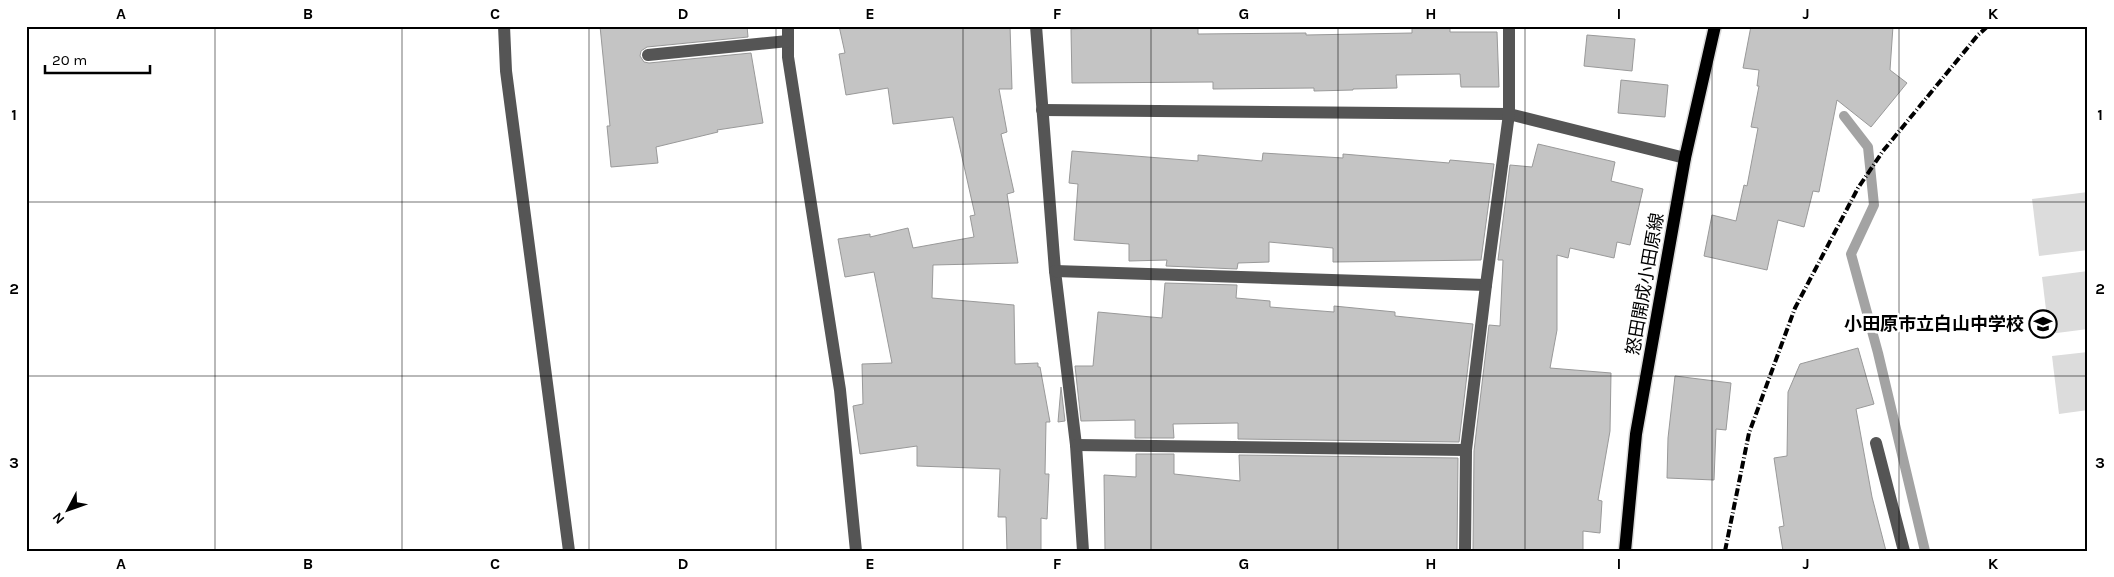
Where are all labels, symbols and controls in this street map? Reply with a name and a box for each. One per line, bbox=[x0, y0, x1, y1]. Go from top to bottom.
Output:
text: A bbox=[116, 4, 126, 23]
text: B bbox=[303, 4, 313, 23]
text: C bbox=[490, 4, 500, 23]
text: D bbox=[678, 4, 689, 23]
text: E bbox=[865, 4, 875, 23]
text: F bbox=[1053, 4, 1062, 23]
text: G bbox=[1239, 4, 1249, 23]
text: H bbox=[1425, 4, 1437, 23]
text: I bbox=[1617, 4, 1621, 23]
text: J bbox=[1802, 4, 1810, 23]
text: K bbox=[1988, 4, 1999, 23]
scale bar bbox=[45, 42, 150, 74]
text: 20 m bbox=[52, 51, 87, 69]
text: 1 bbox=[11, 105, 17, 124]
text: 1 bbox=[2097, 105, 2103, 124]
street label: 怒田開成小田原線 bbox=[1622, 211, 1668, 357]
text: 2 bbox=[9, 279, 19, 298]
text: 2 bbox=[2095, 279, 2105, 298]
school or university icon: 小田原市立白山中学校 bbox=[2028, 309, 2058, 339]
place label: 小田原市立白山中学校 bbox=[1844, 313, 2024, 335]
text: 3 bbox=[9, 453, 19, 472]
text: 3 bbox=[2095, 453, 2105, 472]
north arrow bbox=[42, 484, 92, 534]
text: N bbox=[49, 509, 68, 528]
text: A bbox=[116, 554, 126, 573]
text: B bbox=[303, 554, 313, 573]
text: C bbox=[490, 554, 500, 573]
text: D bbox=[678, 554, 689, 573]
text: E bbox=[865, 554, 875, 573]
text: F bbox=[1053, 554, 1062, 573]
text: G bbox=[1239, 554, 1249, 573]
text: H bbox=[1425, 554, 1437, 573]
text: I bbox=[1617, 554, 1621, 573]
text: J bbox=[1802, 554, 1810, 573]
text: K bbox=[1988, 554, 1999, 573]

